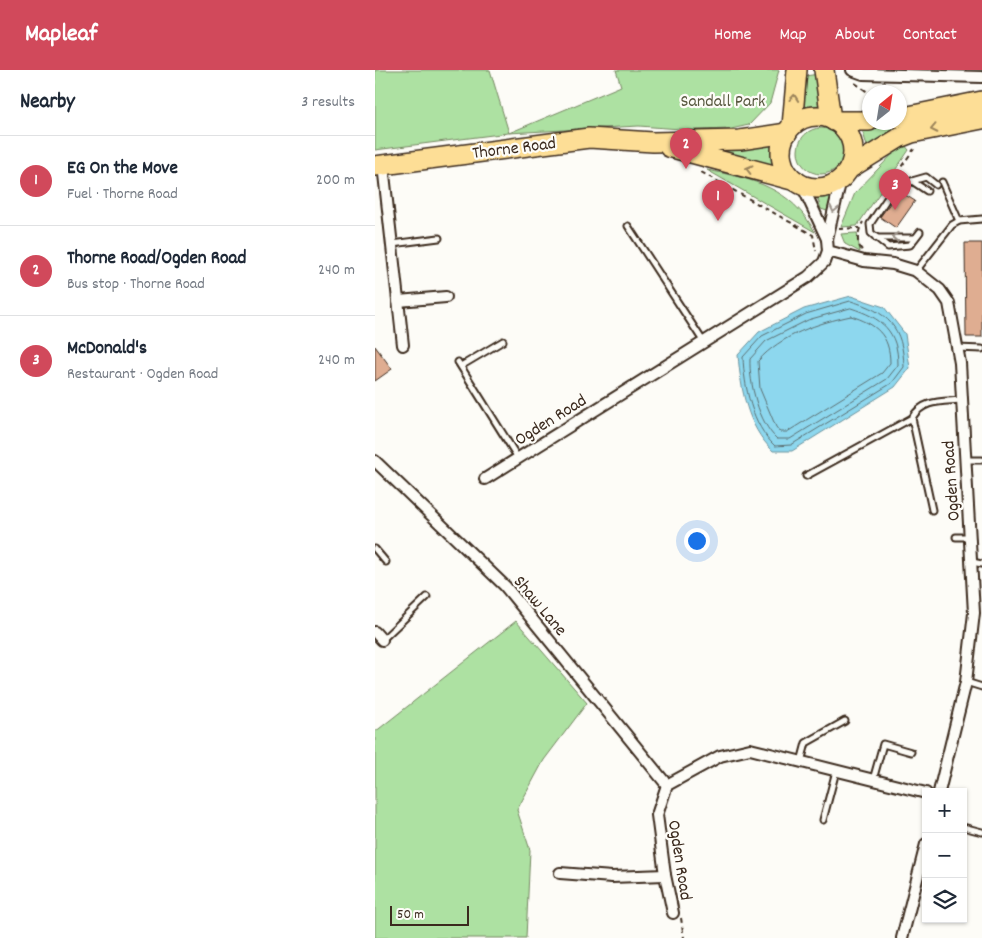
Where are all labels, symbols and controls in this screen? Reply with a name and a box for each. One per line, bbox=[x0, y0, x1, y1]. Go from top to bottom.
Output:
text: Mapleaf bbox=[25, 18, 97, 52]
text: Home bbox=[714, 23, 751, 48]
text: Map bbox=[779, 23, 807, 48]
text: About bbox=[835, 23, 875, 48]
text: Contact bbox=[903, 23, 957, 48]
north arrow bbox=[862, 85, 907, 130]
text: Nearby bbox=[20, 88, 75, 118]
park label: Sandall Park bbox=[681, 90, 765, 115]
text: 3 results bbox=[301, 91, 355, 114]
one-way arrow bbox=[789, 94, 800, 102]
one-way arrow bbox=[930, 123, 939, 133]
pin: 2 bbox=[670, 128, 702, 169]
street label: Thorne Road bbox=[471, 132, 558, 167]
text: EG On the Move bbox=[67, 156, 178, 183]
one-way arrow bbox=[744, 164, 753, 175]
text: 1 bbox=[34, 169, 38, 192]
text: 200 m bbox=[316, 169, 355, 192]
pin: 3 bbox=[879, 169, 911, 210]
pin: 1 bbox=[702, 180, 734, 221]
text: Fuel · Thorne Road bbox=[67, 183, 178, 206]
one-way arrow bbox=[829, 205, 840, 214]
one-way arrow bbox=[890, 232, 898, 243]
text: Thorne Road/Ogden Road bbox=[67, 246, 246, 273]
text: 2 bbox=[33, 259, 40, 282]
text: 240 m bbox=[318, 259, 355, 282]
text: Bus stop · Thorne Road bbox=[67, 273, 205, 296]
text: McDonald's bbox=[67, 336, 147, 363]
text: 3 bbox=[32, 349, 40, 372]
text: 240 m bbox=[318, 349, 355, 372]
text: Restaurant · Ogden Road bbox=[67, 363, 218, 386]
street label: Ogden Road bbox=[510, 389, 592, 453]
street label: Ogden Road bbox=[937, 440, 968, 522]
your location bbox=[684, 528, 710, 554]
street label: Shaw Lane bbox=[506, 571, 572, 642]
map controls bbox=[922, 788, 967, 923]
button: + bbox=[922, 788, 967, 833]
street label: Ogden Road bbox=[660, 819, 697, 902]
button: − bbox=[922, 833, 967, 878]
button: layers bbox=[922, 878, 967, 923]
scale bar bbox=[390, 903, 469, 926]
text: 50 m bbox=[397, 905, 424, 925]

